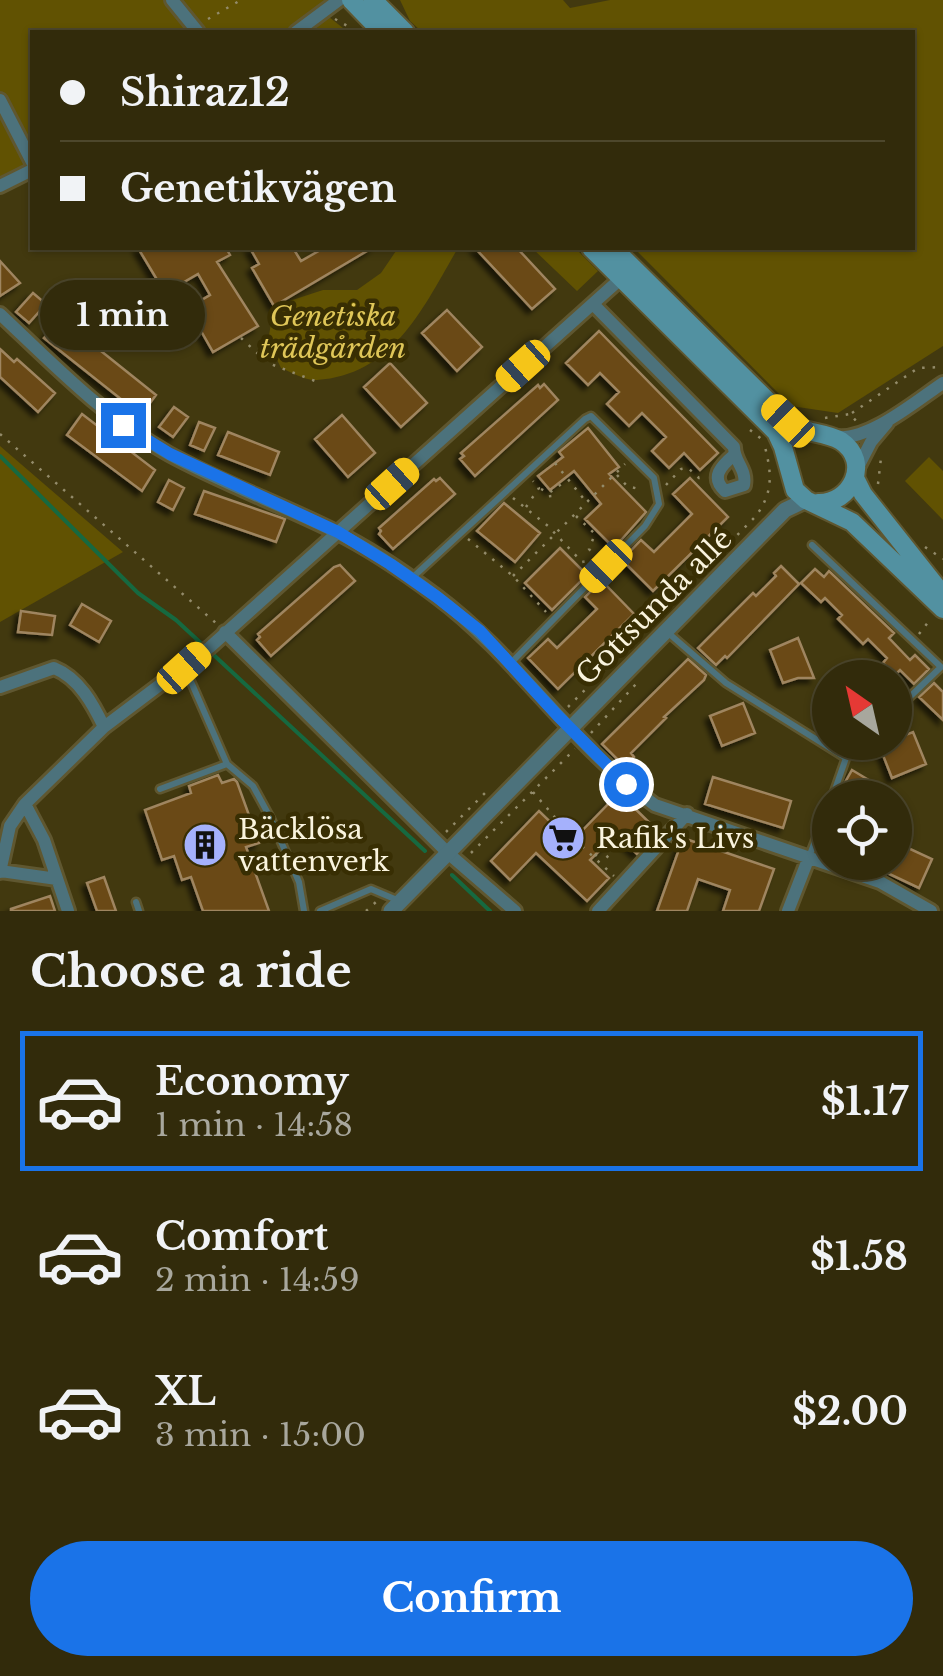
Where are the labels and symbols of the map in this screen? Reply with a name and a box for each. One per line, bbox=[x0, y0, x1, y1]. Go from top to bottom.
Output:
callout: 1 min bbox=[41, 280, 206, 350]
park label: Genetiska trädgården bbox=[260, 299, 406, 366]
car bbox=[491, 335, 555, 397]
car bbox=[756, 389, 820, 453]
route end bbox=[101, 403, 146, 448]
car bbox=[360, 453, 424, 515]
street label: Gottsunda allé bbox=[569, 522, 739, 692]
car bbox=[574, 534, 638, 598]
car bbox=[152, 637, 216, 699]
north arrow bbox=[812, 660, 912, 760]
route start bbox=[604, 762, 649, 807]
place label: Bäcklösa vattenverk bbox=[238, 812, 390, 879]
supermarket icon: Rafik's Livs bbox=[540, 815, 586, 861]
place label: Rafik's Livs bbox=[596, 821, 754, 856]
building icon: Bäcklösa vattenverk bbox=[182, 822, 228, 868]

